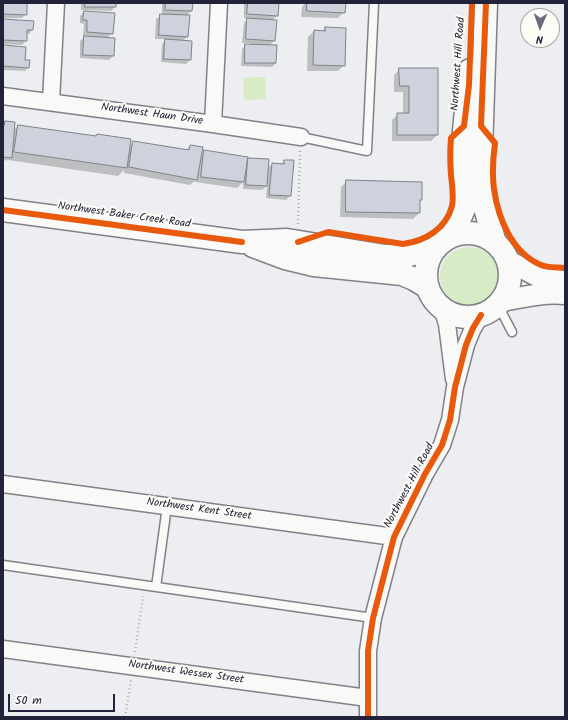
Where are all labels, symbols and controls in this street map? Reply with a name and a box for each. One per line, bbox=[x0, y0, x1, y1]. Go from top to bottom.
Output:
north arrow bbox=[520, 8, 560, 48]
street label: Northwest Hill Road bbox=[449, 17, 469, 111]
text: N bbox=[536, 30, 543, 48]
street label: Northwest Haun Drive bbox=[100, 101, 204, 129]
street label: Northwest Baker Creek Road bbox=[57, 200, 191, 232]
street label: Northwest Hill Road bbox=[382, 442, 438, 530]
street label: Northwest Kent Street bbox=[146, 496, 252, 524]
street label: Northwest Wessex Street bbox=[127, 658, 245, 688]
scale bar bbox=[10, 686, 117, 712]
text: 50 m bbox=[15, 691, 42, 710]

